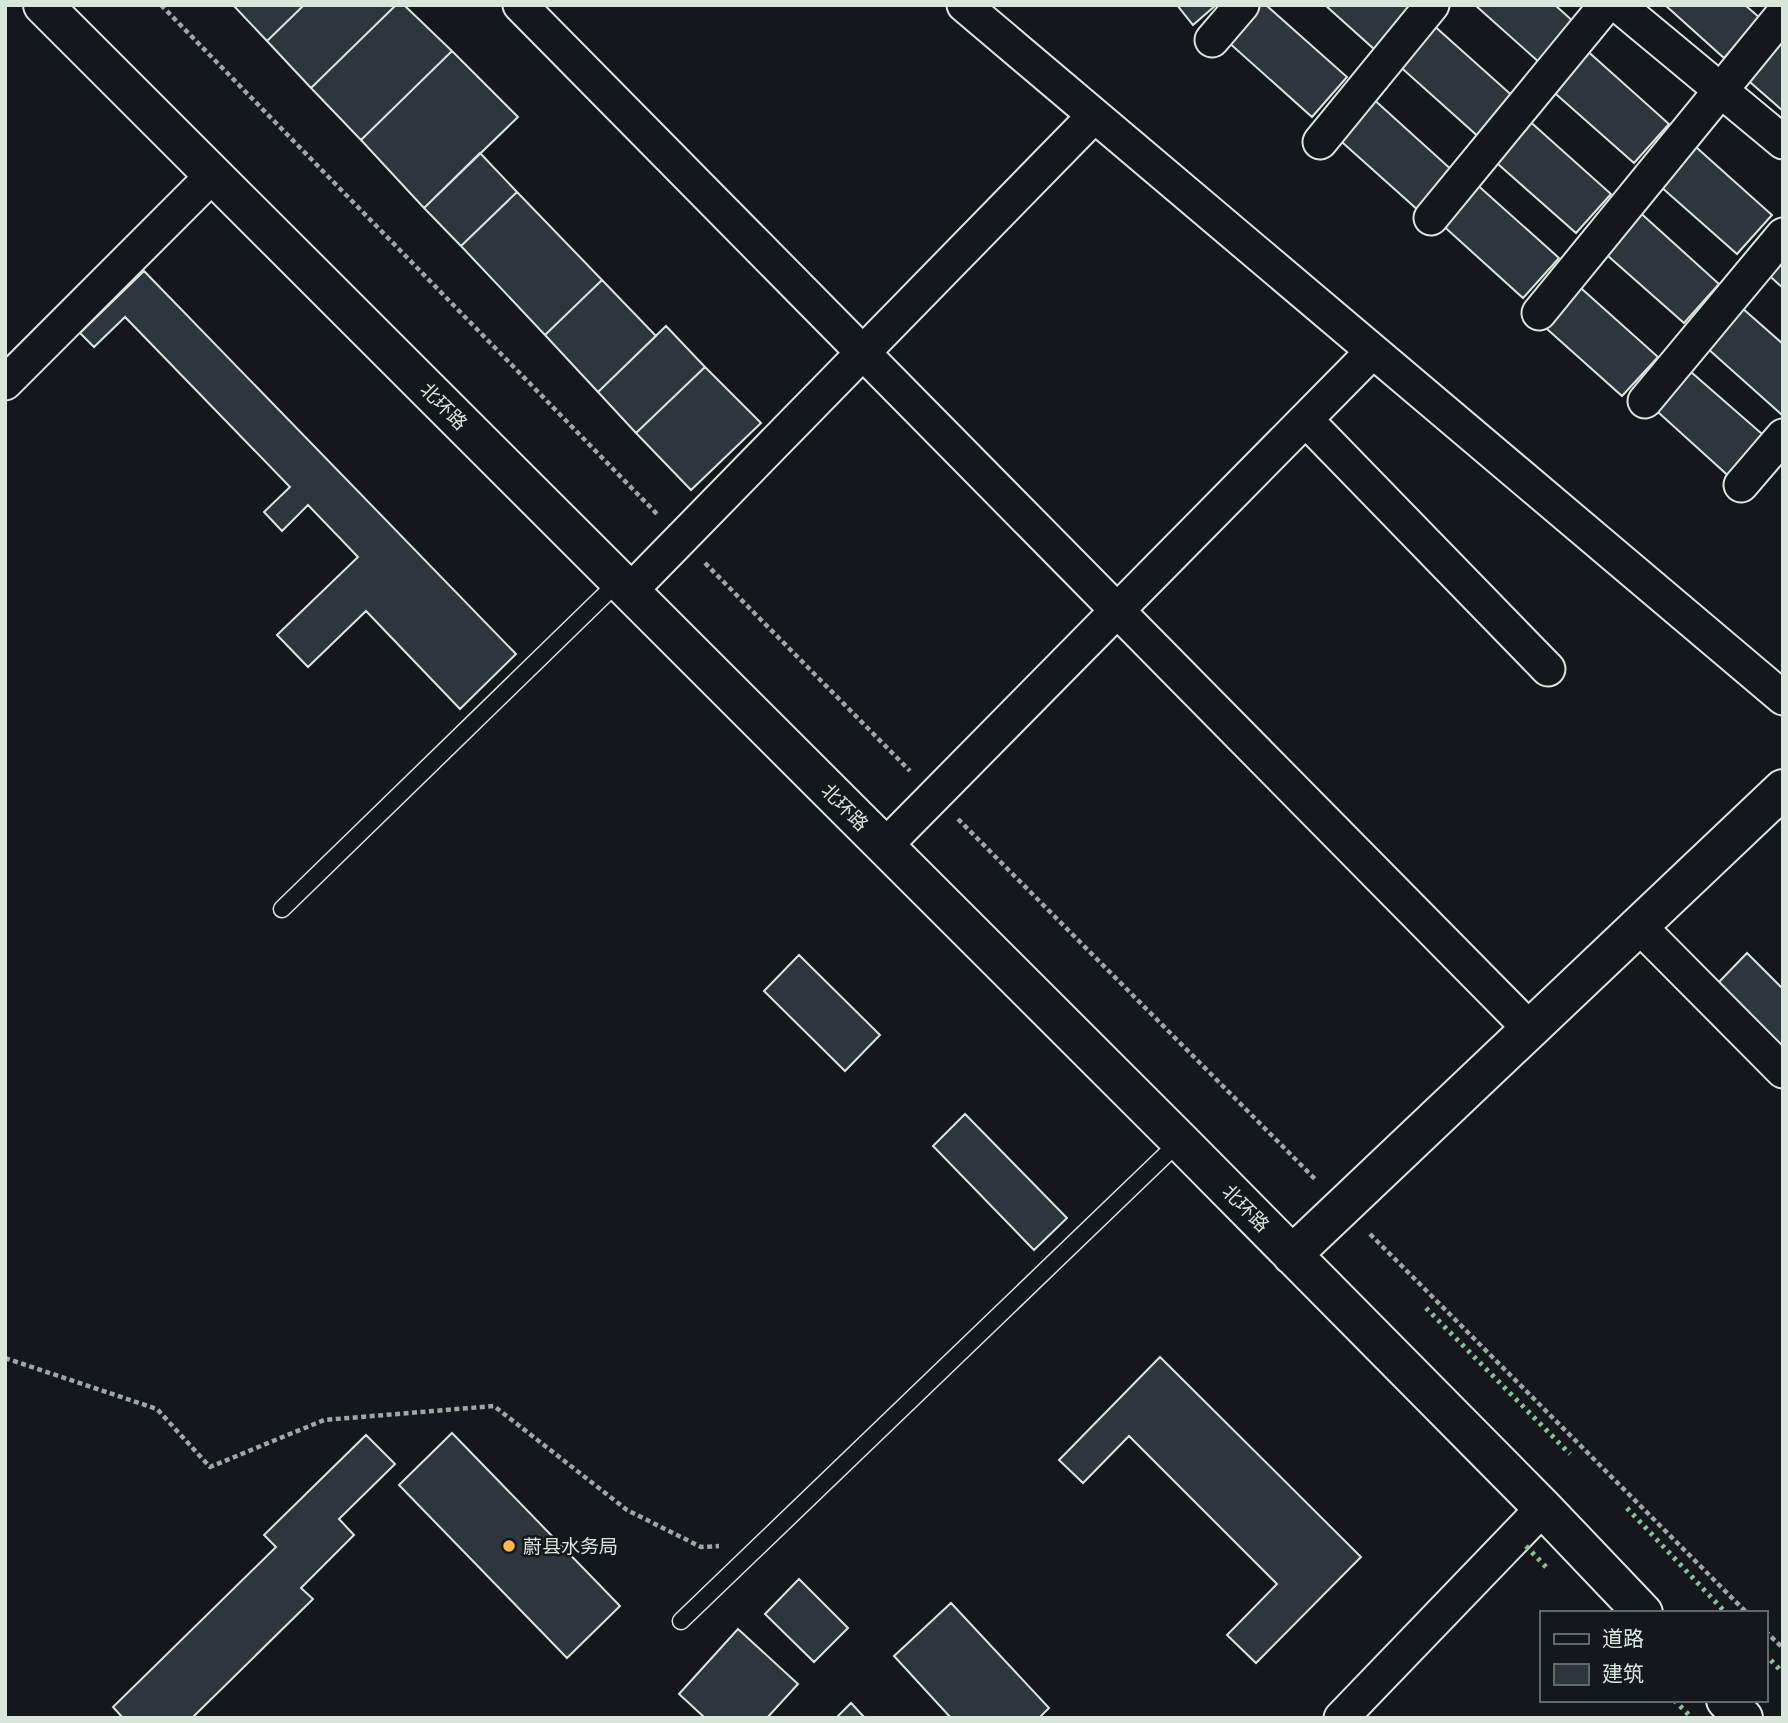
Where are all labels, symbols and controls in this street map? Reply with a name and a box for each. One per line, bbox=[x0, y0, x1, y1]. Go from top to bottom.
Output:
street label: 北环路 bbox=[415, 378, 472, 435]
street label: 北环路 bbox=[816, 779, 873, 836]
street label: 北环路 bbox=[1217, 1180, 1274, 1237]
place label: 蔚县水务局 bbox=[523, 1535, 618, 1558]
marker: 蔚县水务局 bbox=[501, 1538, 517, 1554]
legend bbox=[1540, 1611, 1767, 1702]
text: 道路 bbox=[1602, 1626, 1644, 1652]
text: 建筑 bbox=[1602, 1661, 1644, 1687]

